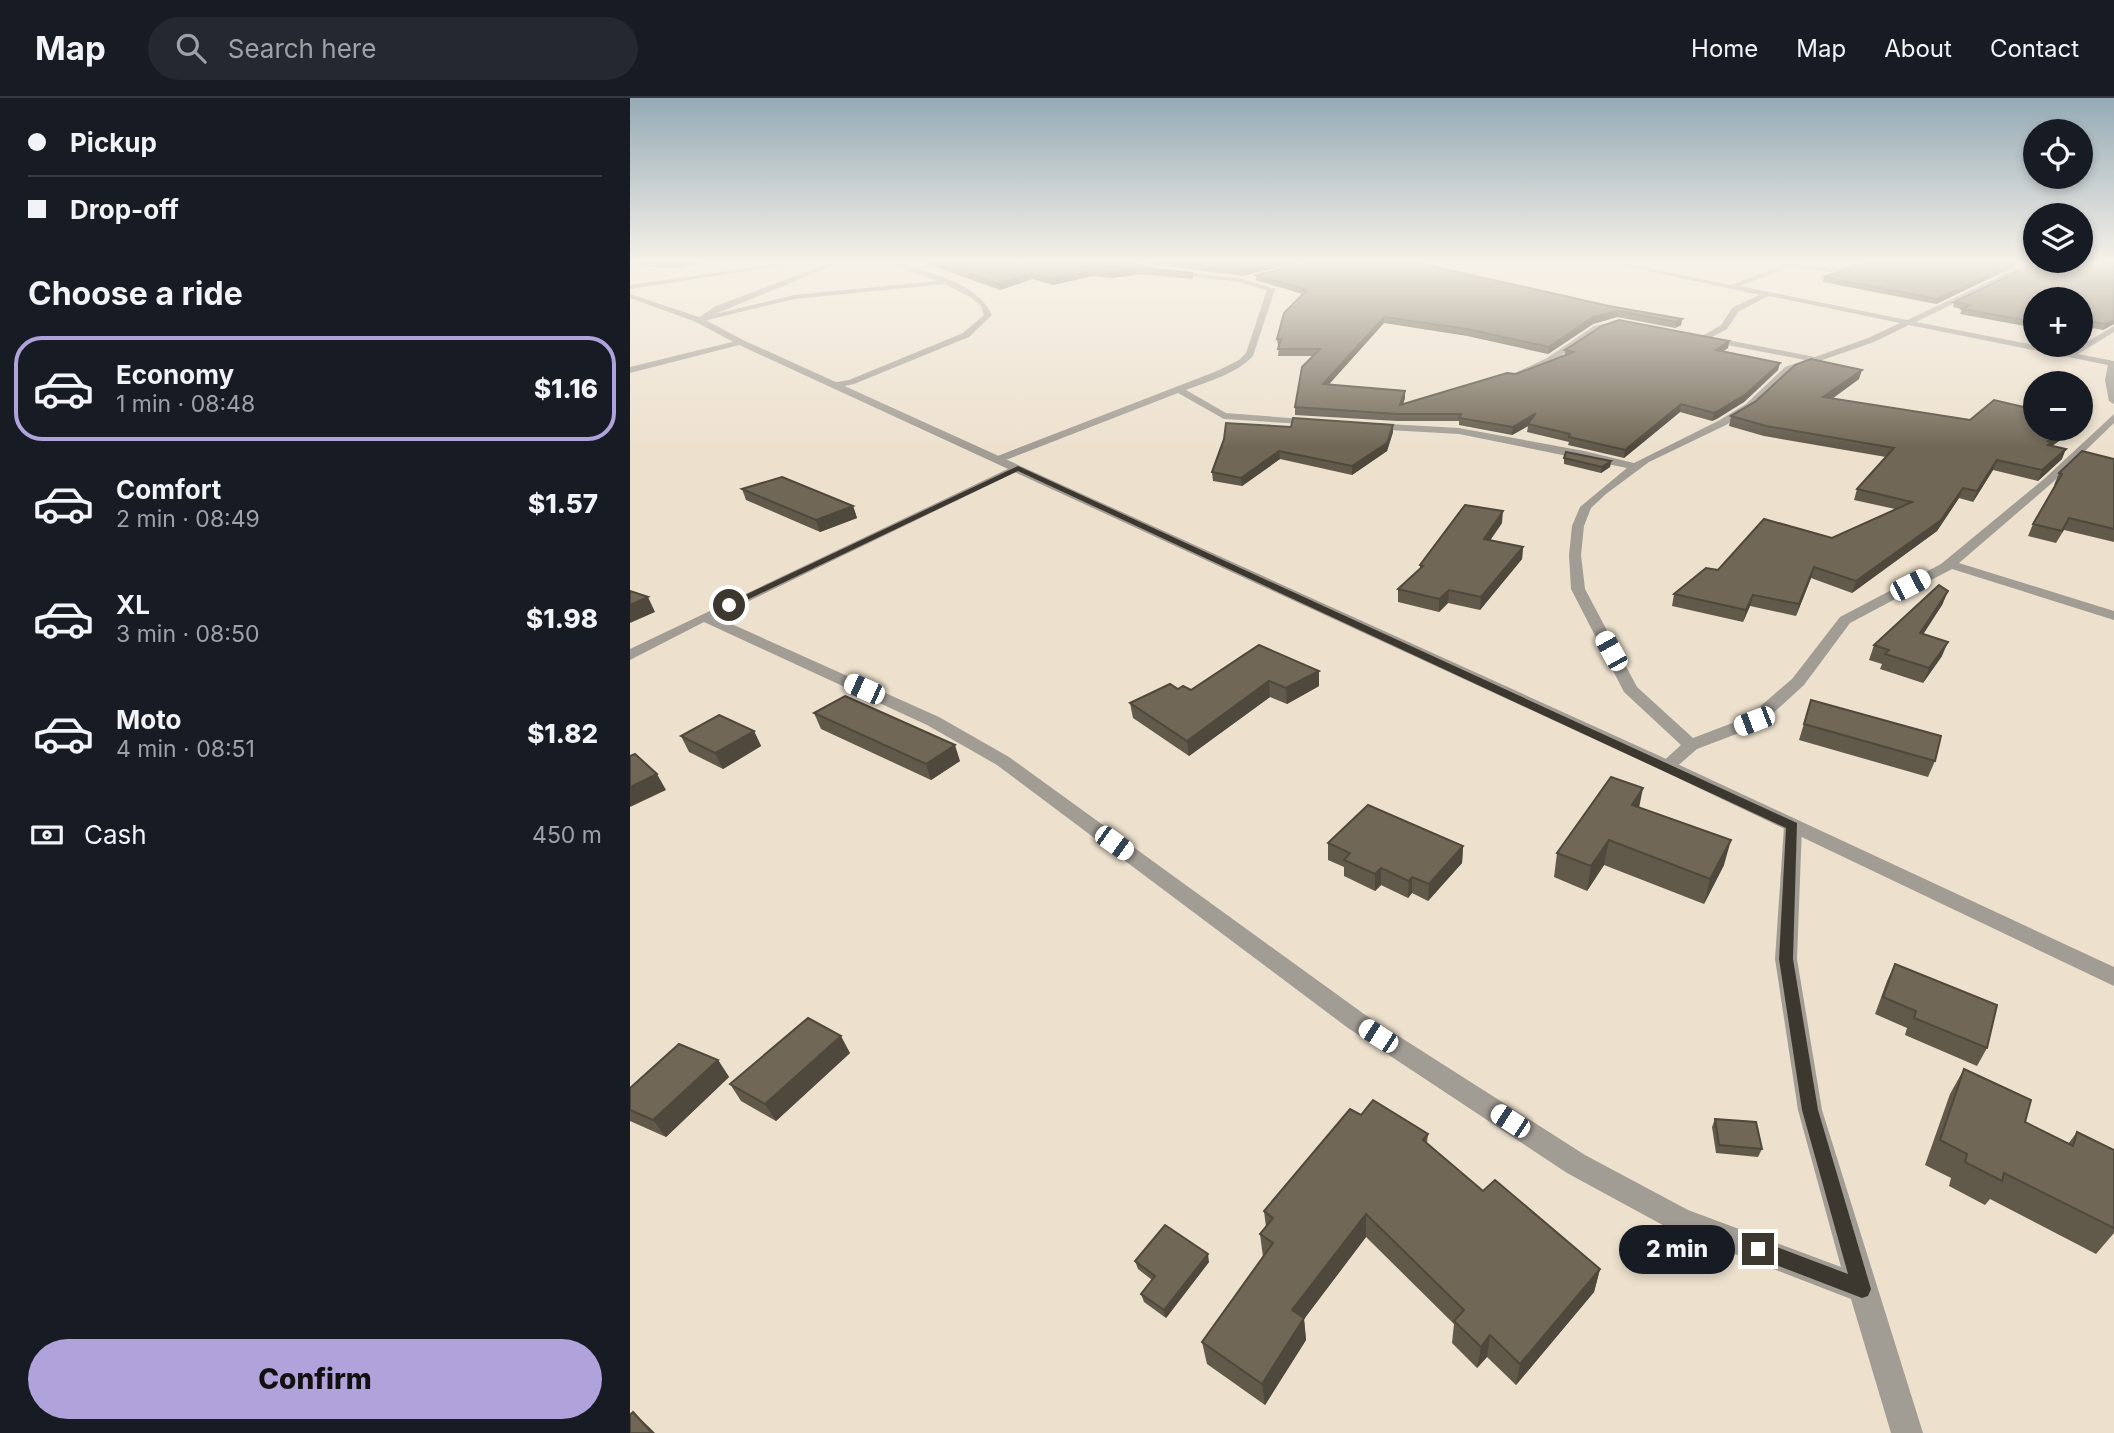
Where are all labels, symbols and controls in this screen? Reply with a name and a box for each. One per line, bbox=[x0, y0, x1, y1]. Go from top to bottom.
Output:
search box bbox=[148, 17, 638, 80]
text: Map bbox=[35, 28, 106, 68]
icon: search bbox=[172, 29, 210, 67]
text: Search here bbox=[228, 33, 376, 64]
text: Home bbox=[1691, 34, 1758, 63]
text: Map bbox=[1796, 34, 1846, 63]
text: About bbox=[1884, 34, 1952, 63]
text: Contact bbox=[1990, 34, 2079, 63]
map controls bbox=[2023, 119, 2093, 441]
button: locate bbox=[2023, 119, 2093, 189]
text: Pickup bbox=[70, 127, 157, 158]
text: Drop-off bbox=[70, 194, 179, 225]
button: layers bbox=[2023, 203, 2093, 273]
text: Choose a ride bbox=[28, 274, 243, 313]
button: + bbox=[2023, 287, 2093, 357]
icon: car bbox=[32, 357, 95, 420]
text: Economy bbox=[116, 359, 234, 390]
button: − bbox=[2023, 371, 2093, 441]
text: $1.16 bbox=[534, 373, 598, 404]
text: 1 min · 08:48 bbox=[116, 390, 255, 418]
icon: car bbox=[32, 472, 95, 535]
text: Comfort bbox=[116, 474, 221, 505]
text: $1.57 bbox=[528, 488, 598, 519]
text: 2 min · 08:49 bbox=[116, 505, 260, 533]
car bbox=[1887, 566, 1934, 604]
icon: car bbox=[32, 587, 95, 650]
text: XL bbox=[116, 589, 150, 620]
route start bbox=[713, 589, 745, 621]
text: $1.98 bbox=[526, 603, 598, 634]
text: 3 min · 08:50 bbox=[116, 620, 259, 648]
car bbox=[1592, 628, 1631, 674]
car bbox=[841, 671, 888, 707]
icon: car bbox=[32, 702, 95, 765]
text: Moto bbox=[116, 704, 181, 735]
car bbox=[1731, 704, 1778, 738]
text: $1.82 bbox=[527, 718, 598, 749]
text: 4 min · 08:51 bbox=[116, 735, 255, 763]
icon: cash bbox=[28, 816, 66, 854]
text: Cash bbox=[84, 819, 147, 850]
text: 450 m bbox=[532, 821, 602, 849]
car bbox=[1091, 822, 1138, 864]
car bbox=[1355, 1016, 1402, 1056]
car bbox=[1487, 1101, 1534, 1141]
callout: 2 min bbox=[1618, 1224, 1734, 1274]
route end bbox=[1742, 1233, 1774, 1265]
text: 2 min bbox=[1646, 1235, 1708, 1263]
button: Confirm bbox=[28, 1339, 602, 1419]

